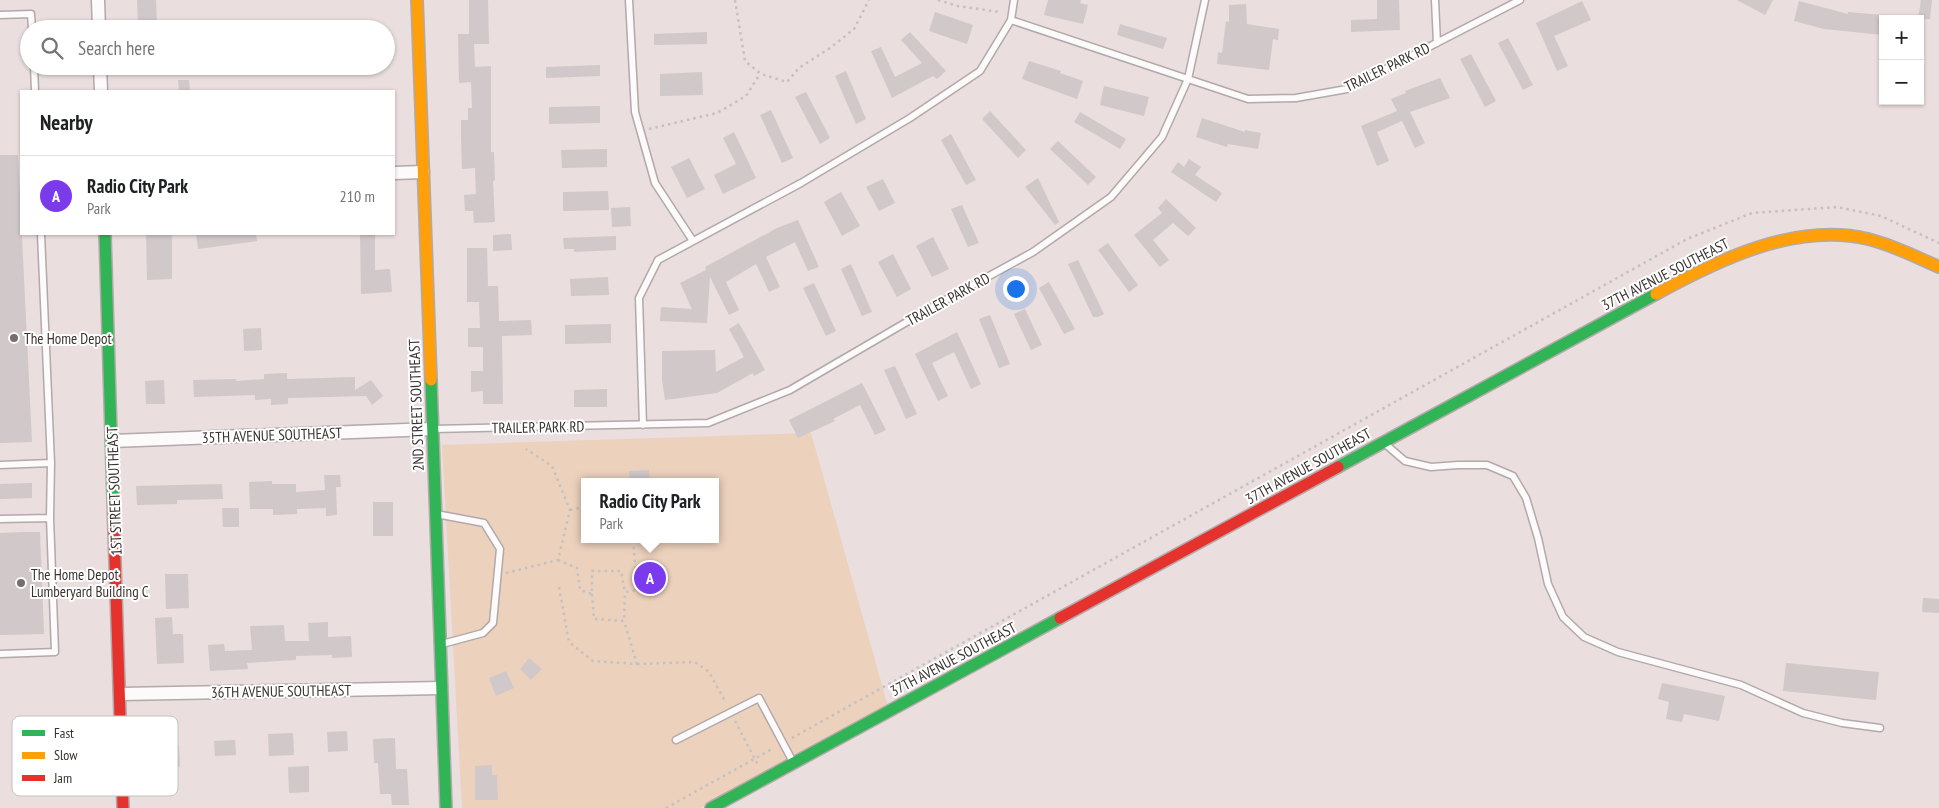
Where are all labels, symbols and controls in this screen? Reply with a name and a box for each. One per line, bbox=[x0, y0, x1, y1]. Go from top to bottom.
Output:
map controls bbox=[1879, 15, 1924, 105]
button: + bbox=[1879, 15, 1924, 60]
search box bbox=[20, 20, 395, 75]
icon: search bbox=[38, 34, 66, 62]
text: Search here bbox=[78, 36, 155, 60]
street label: TRAILER PARK RD bbox=[1341, 38, 1433, 96]
button: − bbox=[1879, 60, 1924, 105]
text: Nearby bbox=[40, 109, 93, 136]
text: Radio City Park bbox=[87, 174, 188, 198]
text: A bbox=[52, 186, 60, 206]
text: 210 m bbox=[340, 186, 375, 206]
text: Park bbox=[87, 198, 111, 218]
street label: 37TH AVENUE SOUTHEAST bbox=[1598, 234, 1732, 314]
street label: TRAILER PARK RD bbox=[903, 268, 993, 330]
your location bbox=[1003, 276, 1029, 302]
place label: The Home Depot bbox=[24, 329, 112, 348]
marker: The Home Depot bbox=[8, 332, 20, 344]
street label: 2ND STREET SOUTHEAST bbox=[404, 338, 428, 471]
street label: TRAILER PARK RD bbox=[491, 417, 585, 437]
street label: 35TH AVENUE SOUTHEAST bbox=[202, 423, 343, 447]
street label: 37TH AVENUE SOUTHEAST bbox=[1242, 424, 1374, 508]
street label: 1ST STREET SOUTHEAST bbox=[102, 426, 126, 556]
popup bbox=[581, 478, 719, 543]
text: Radio City Park bbox=[599, 489, 701, 513]
text: Park bbox=[599, 513, 623, 533]
pin: A bbox=[634, 559, 666, 597]
place label: The Home Depot Lumberyard Building C bbox=[31, 565, 149, 601]
marker: The Home Depot Lumberyard Building C bbox=[15, 577, 27, 589]
street label: 37TH AVENUE SOUTHEAST bbox=[887, 618, 1020, 700]
street label: 36TH AVENUE SOUTHEAST bbox=[211, 680, 352, 702]
legend bbox=[12, 716, 178, 796]
text: Fast bbox=[54, 724, 74, 742]
text: Slow bbox=[54, 746, 78, 764]
text: Jam bbox=[53, 769, 72, 787]

